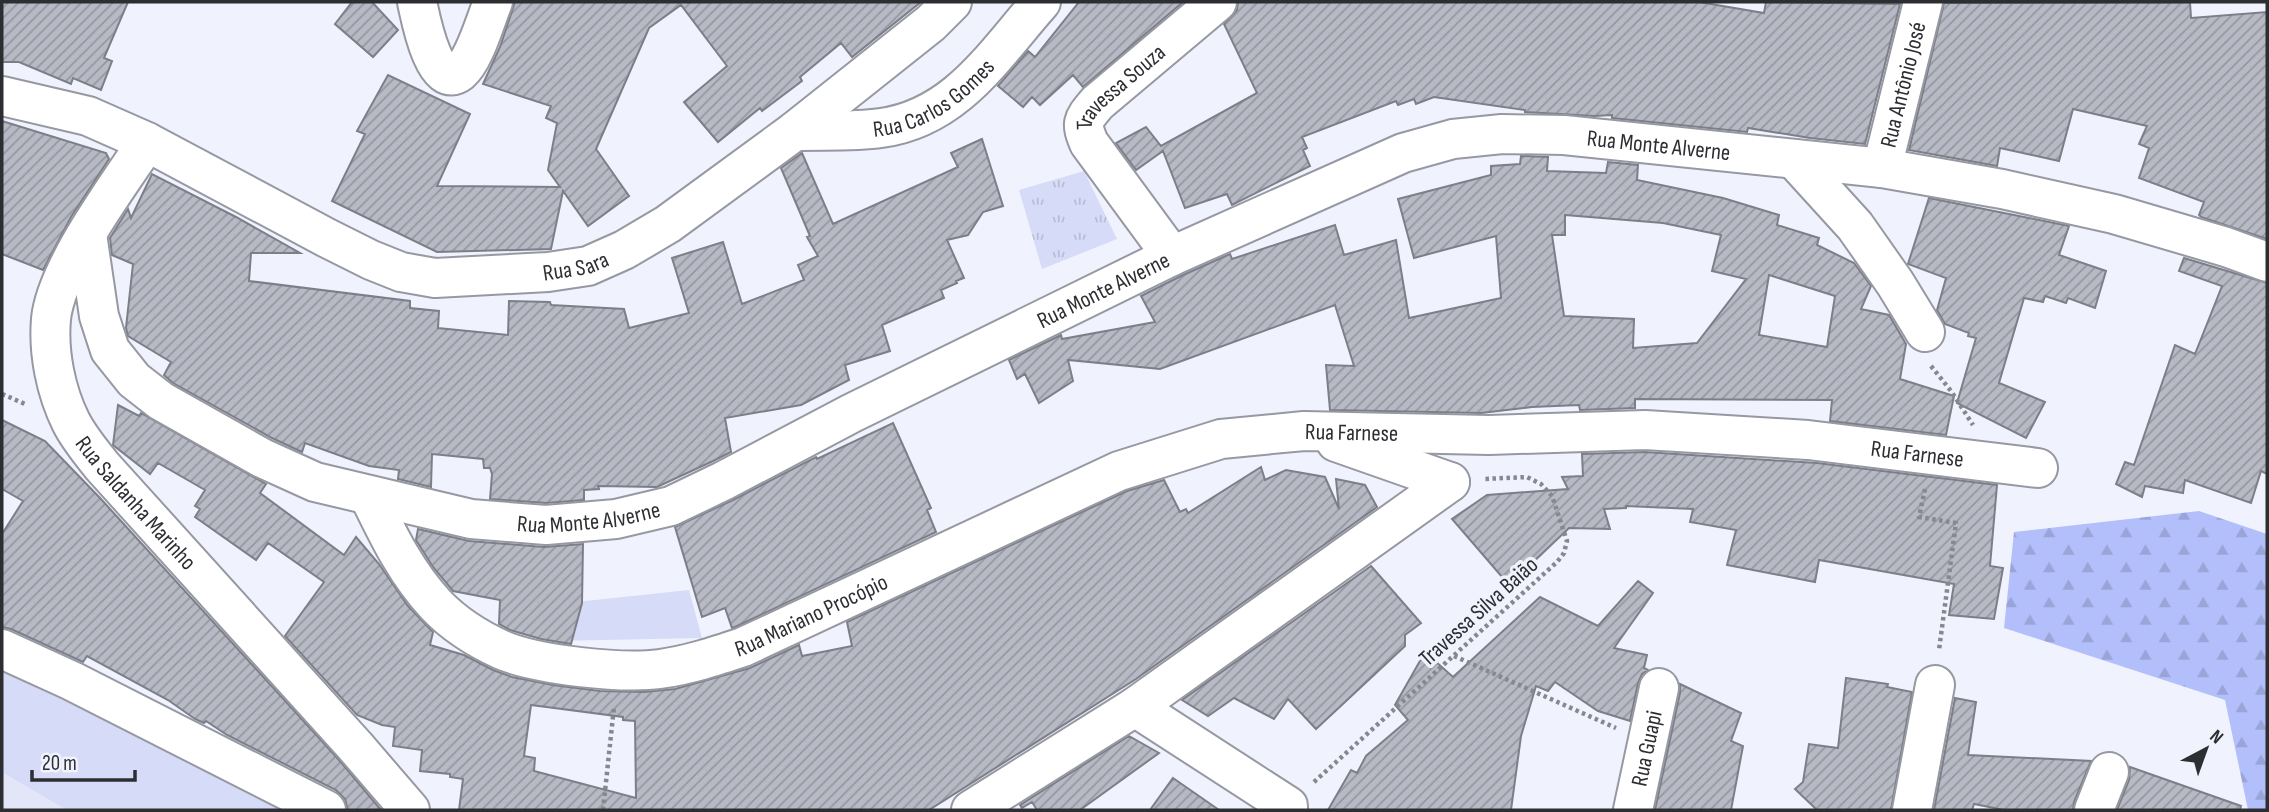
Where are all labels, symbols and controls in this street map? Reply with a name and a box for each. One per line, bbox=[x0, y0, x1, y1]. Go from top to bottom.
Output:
street label: Rua Antônio José bbox=[1875, 19, 1933, 151]
street label: Travessa Souza bbox=[1071, 39, 1171, 130]
street label: Rua Carlos Gomes bbox=[871, 53, 1001, 144]
street label: Rua Monte Alverne bbox=[1586, 124, 1732, 167]
street label: Rua Sara bbox=[541, 246, 613, 288]
street label: Rua Monte Alverne bbox=[1033, 246, 1174, 335]
street label: Rua Farnese bbox=[1305, 418, 1398, 448]
street label: Rua Saldanha Marinho bbox=[69, 431, 202, 576]
street label: Rua Farnese bbox=[1869, 435, 1965, 474]
street label: Rua Monte Alverne bbox=[516, 496, 663, 540]
street label: Travessa Silva Baião bbox=[1413, 551, 1544, 673]
street label: Rua Mariano Procópio bbox=[731, 568, 892, 664]
street label: Rua Guapi bbox=[1625, 708, 1669, 789]
north arrow bbox=[2171, 714, 2241, 784]
text: N bbox=[2205, 725, 2228, 749]
scale bar bbox=[32, 738, 135, 782]
text: 20 m bbox=[42, 751, 77, 776]

